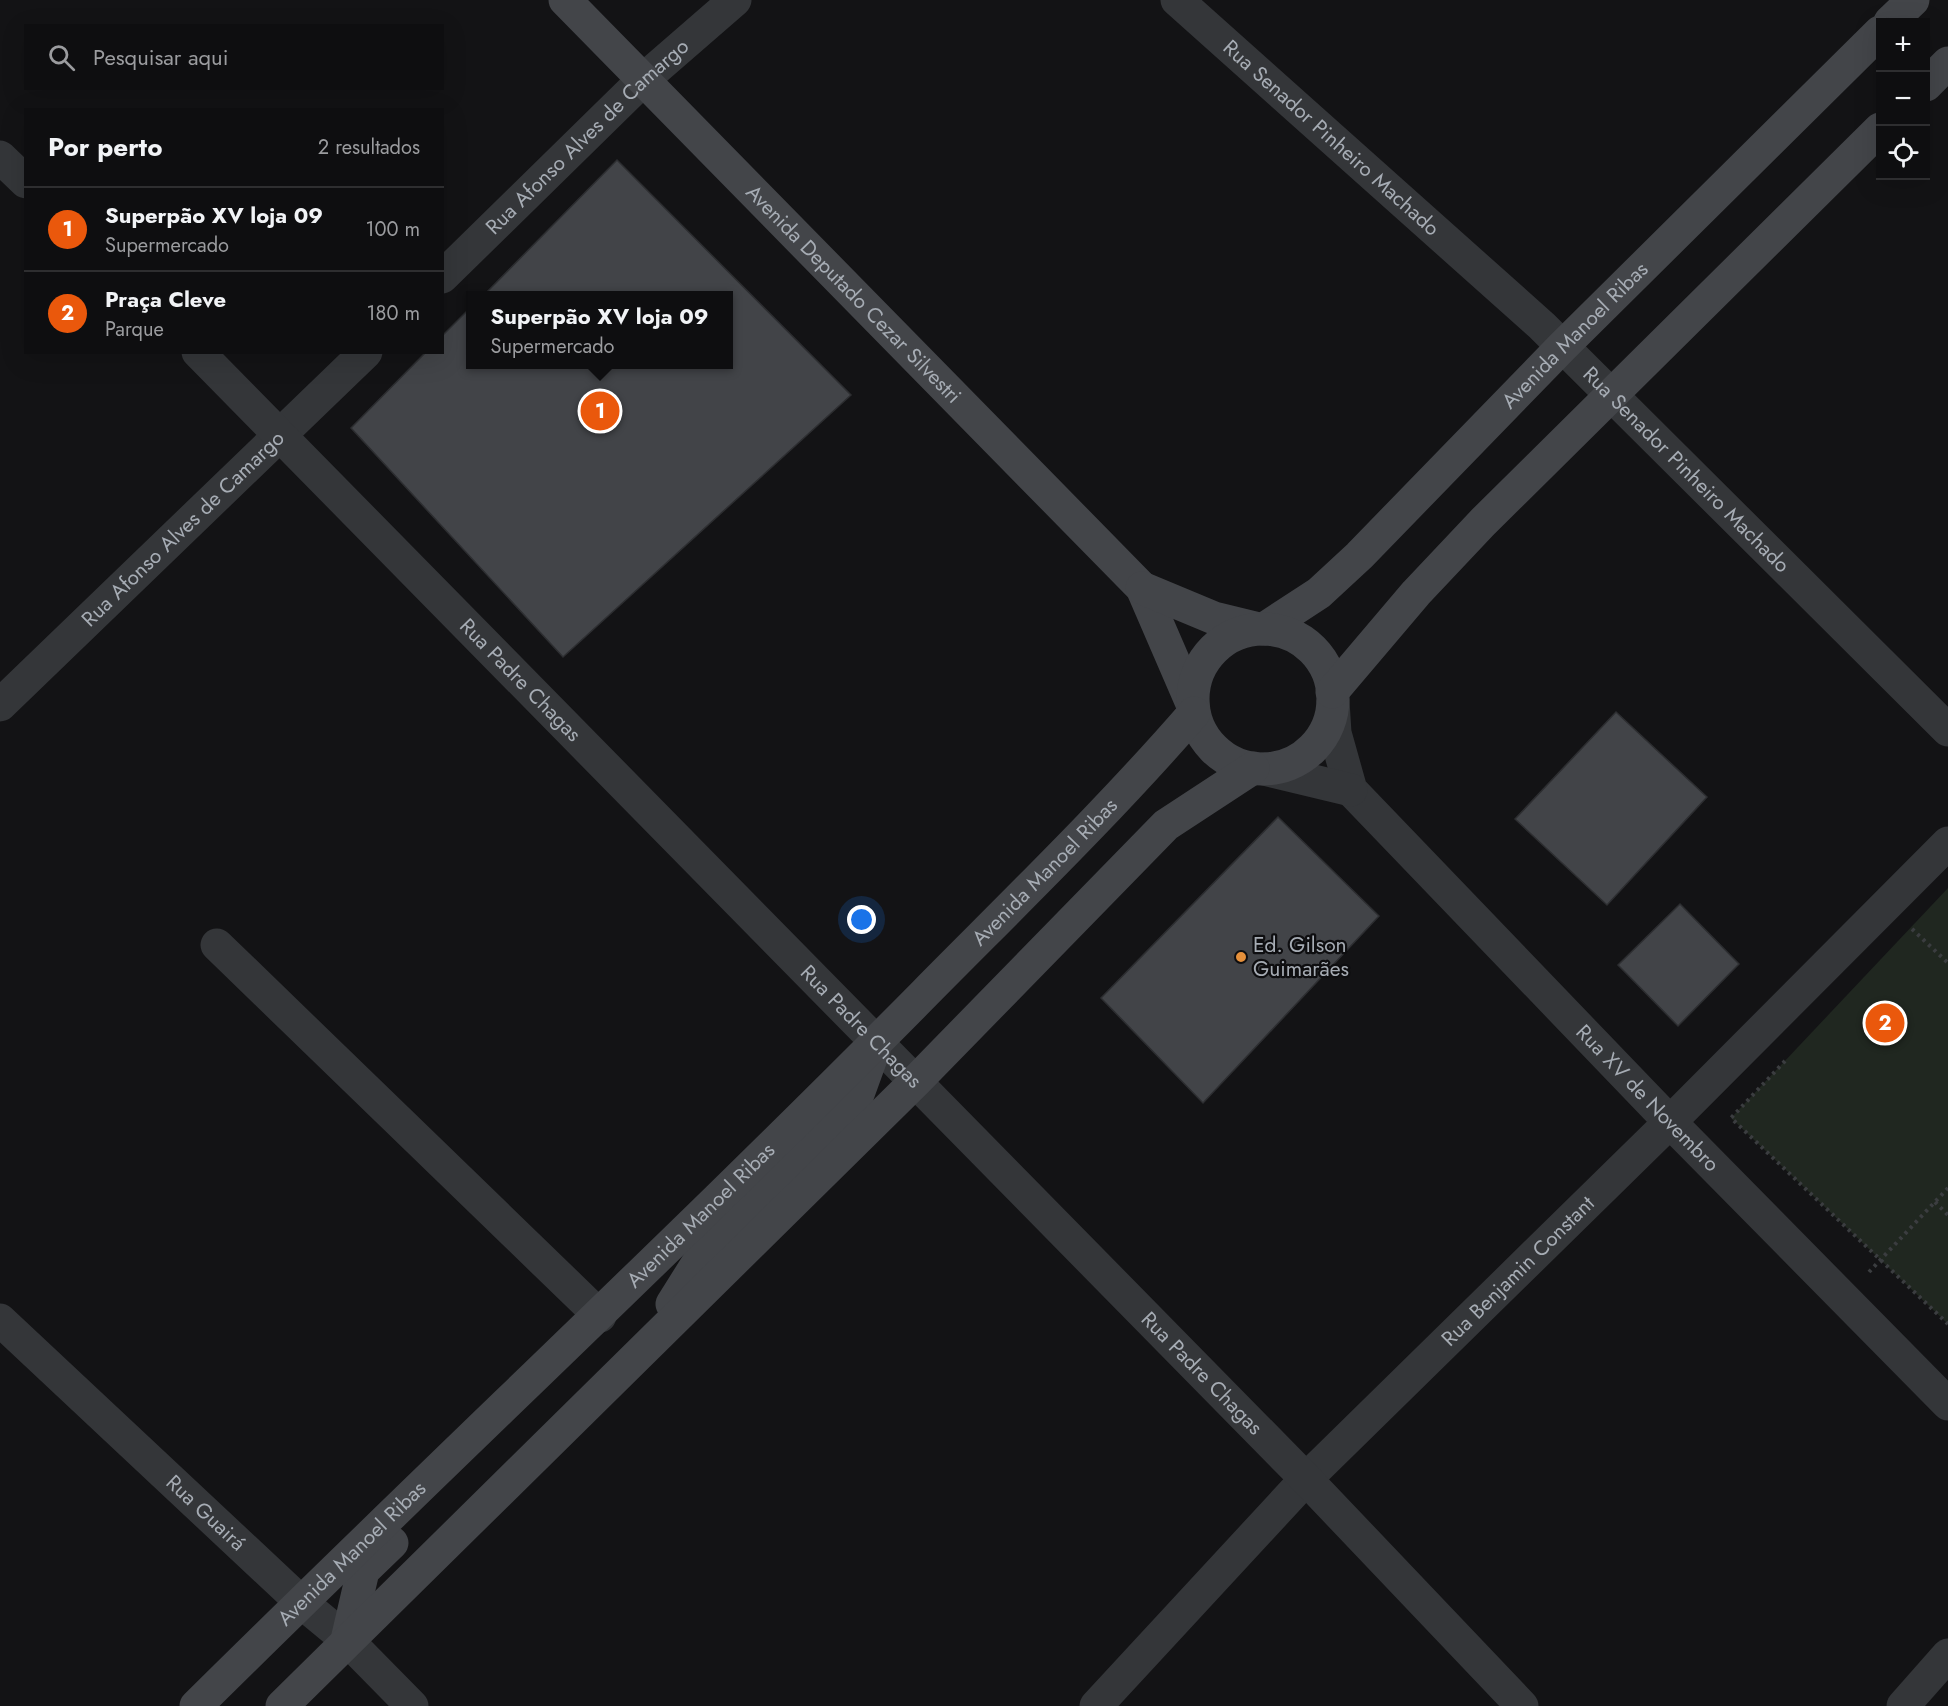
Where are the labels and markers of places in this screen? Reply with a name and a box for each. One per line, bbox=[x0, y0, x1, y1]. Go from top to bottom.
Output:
pin: 1 bbox=[580, 388, 620, 434]
place label: Ed. Gilson Guimarães bbox=[1253, 930, 1349, 984]
marker: Ed. Gilson Guimarães bbox=[1234, 950, 1248, 964]
pin: 2 bbox=[1866, 1000, 1904, 1046]

